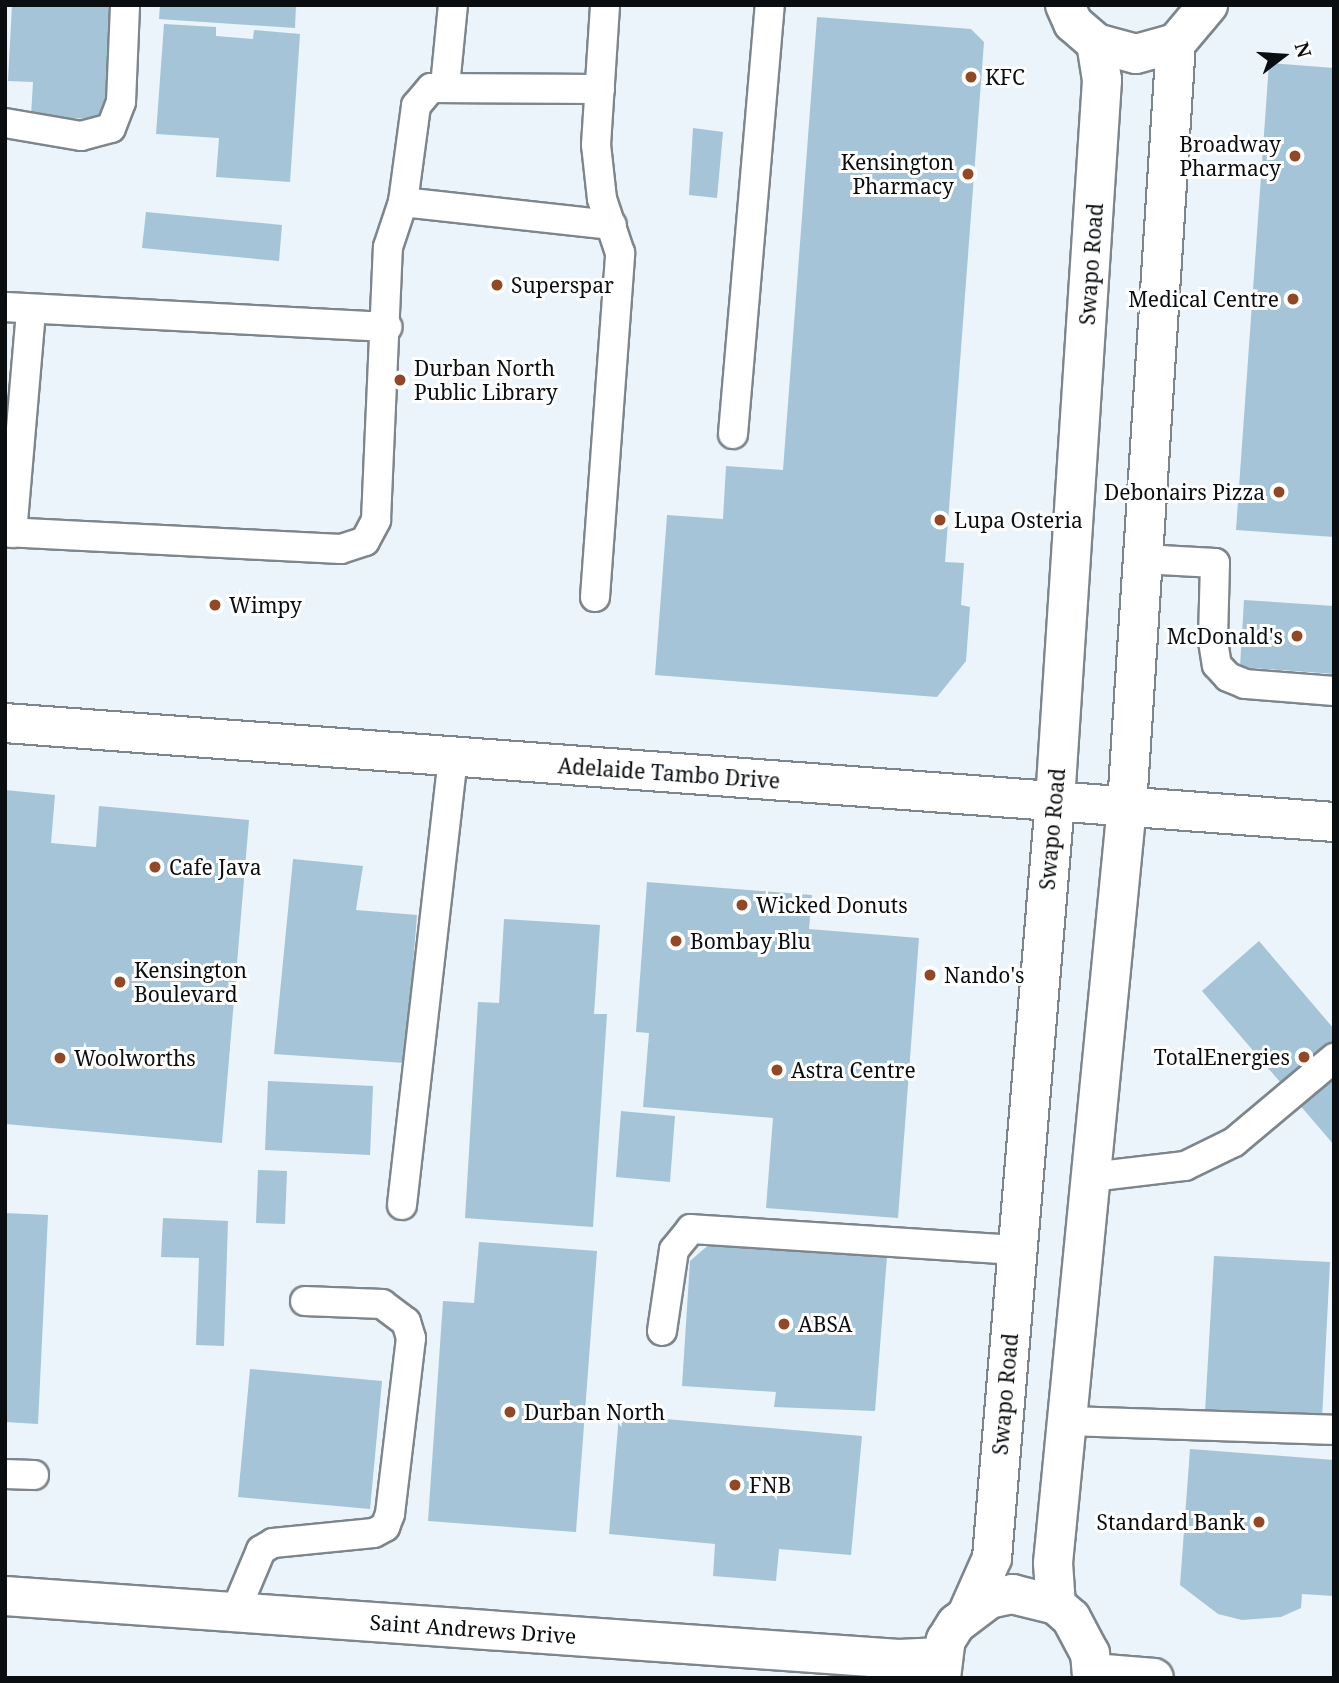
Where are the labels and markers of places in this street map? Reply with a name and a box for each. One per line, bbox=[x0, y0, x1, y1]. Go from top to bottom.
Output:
place label: KFC bbox=[985, 64, 1025, 90]
marker: KFC bbox=[963, 69, 979, 85]
place label: Broadway Pharmacy bbox=[1179, 131, 1281, 181]
marker: Broadway Pharmacy bbox=[1287, 148, 1303, 164]
place label: Kensington Pharmacy bbox=[841, 149, 954, 199]
marker: Kensington Pharmacy bbox=[960, 166, 976, 182]
place label: Superspar bbox=[511, 272, 614, 298]
marker: Superspar bbox=[489, 277, 505, 293]
place label: Medical Centre bbox=[1128, 286, 1279, 312]
marker: Medical Centre bbox=[1285, 291, 1301, 307]
place label: Durban North Public Library bbox=[414, 355, 558, 405]
marker: Durban North Public Library bbox=[392, 372, 408, 388]
place label: Debonairs Pizza bbox=[1104, 479, 1265, 505]
marker: Debonairs Pizza bbox=[1271, 484, 1287, 500]
place label: Lupa Osteria bbox=[954, 507, 1083, 533]
marker: Lupa Osteria bbox=[932, 512, 948, 528]
place label: Wimpy bbox=[229, 592, 302, 618]
marker: Wimpy bbox=[207, 597, 223, 613]
place label: McDonald's bbox=[1167, 623, 1283, 649]
marker: McDonald's bbox=[1289, 628, 1305, 644]
place label: Cafe Java bbox=[169, 854, 261, 880]
marker: Cafe Java bbox=[147, 859, 163, 875]
place label: Wicked Donuts bbox=[756, 892, 908, 918]
marker: Wicked Donuts bbox=[734, 897, 750, 913]
place label: Bombay Blu bbox=[690, 928, 811, 954]
marker: Bombay Blu bbox=[668, 933, 684, 949]
place label: Kensington Boulevard bbox=[134, 957, 247, 1007]
place label: Nando's bbox=[944, 962, 1024, 988]
marker: Nando's bbox=[922, 967, 938, 983]
marker: Kensington Boulevard bbox=[112, 974, 128, 990]
place label: TotalEnergies bbox=[1154, 1044, 1290, 1070]
place label: Woolworths bbox=[74, 1045, 196, 1071]
marker: TotalEnergies bbox=[1296, 1049, 1312, 1065]
marker: Woolworths bbox=[52, 1050, 68, 1066]
place label: Astra Centre bbox=[791, 1057, 916, 1083]
marker: Astra Centre bbox=[769, 1062, 785, 1078]
place label: ABSA bbox=[798, 1311, 852, 1337]
marker: ABSA bbox=[776, 1316, 792, 1332]
place label: Durban North bbox=[524, 1399, 665, 1425]
marker: Durban North bbox=[502, 1404, 518, 1420]
place label: FNB bbox=[749, 1472, 791, 1498]
marker: FNB bbox=[727, 1477, 743, 1493]
place label: Standard Bank bbox=[1096, 1509, 1245, 1535]
marker: Standard Bank bbox=[1251, 1514, 1267, 1530]

